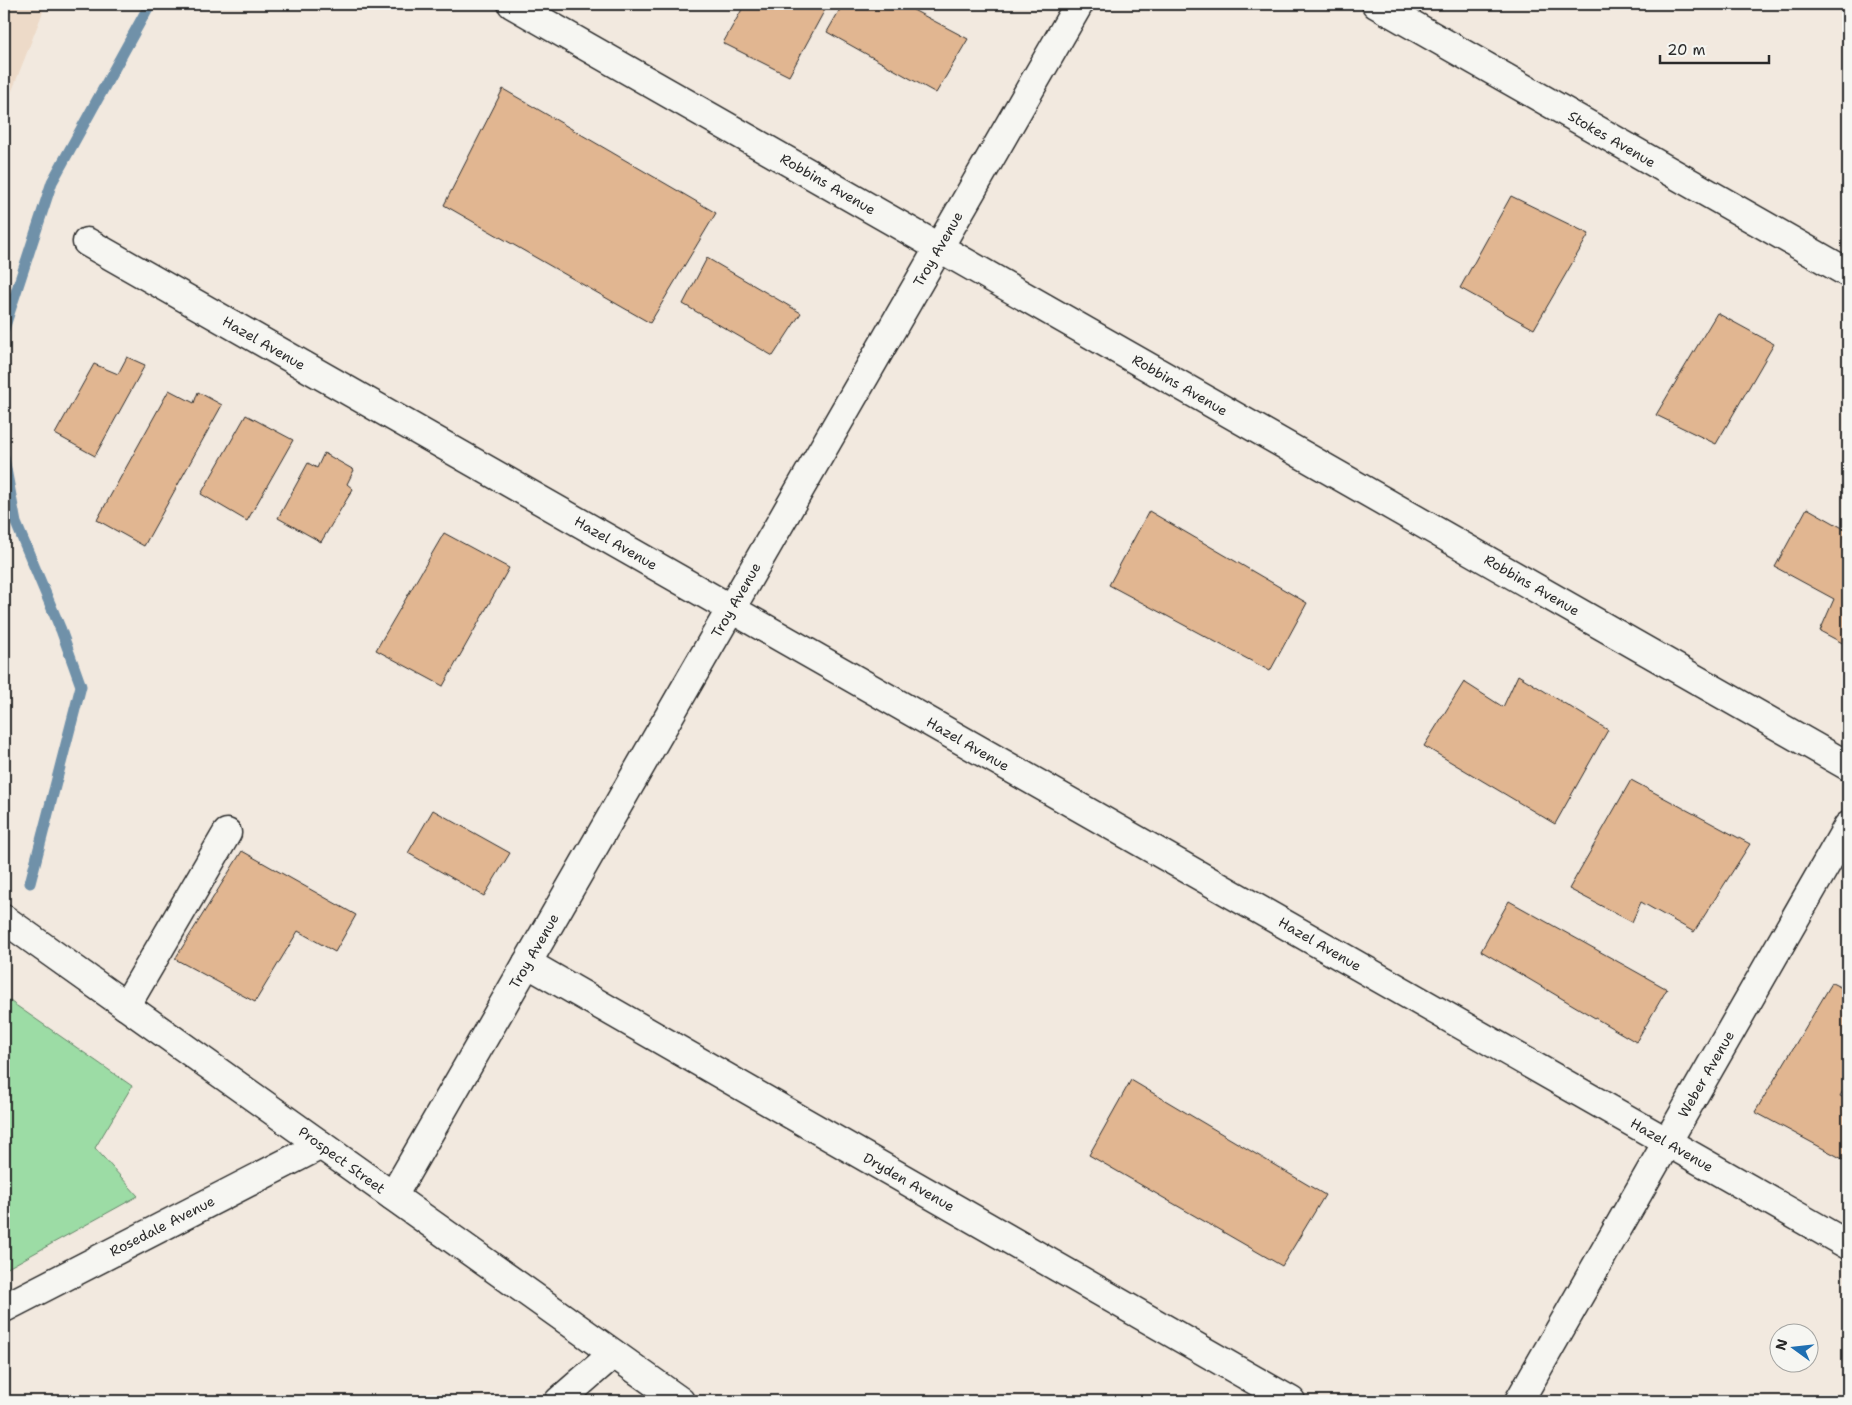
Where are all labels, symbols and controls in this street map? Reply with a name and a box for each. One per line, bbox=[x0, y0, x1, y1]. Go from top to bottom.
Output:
scale bar bbox=[1660, 32, 1768, 64]
text: 20 m bbox=[1667, 40, 1706, 60]
street label: Stokes Avenue bbox=[1565, 107, 1659, 171]
street label: Robbins Avenue bbox=[777, 149, 879, 219]
street label: Troy Avenue bbox=[909, 208, 967, 290]
street label: Hazel Avenue bbox=[219, 312, 309, 374]
street label: Robbins Avenue bbox=[1129, 350, 1231, 420]
street label: Hazel Avenue bbox=[571, 512, 661, 574]
street label: Robbins Avenue bbox=[1481, 550, 1583, 620]
street label: Troy Avenue bbox=[707, 559, 765, 641]
street label: Hazel Avenue bbox=[923, 713, 1013, 775]
street label: Troy Avenue bbox=[505, 910, 563, 992]
street label: Hazel Avenue bbox=[1275, 913, 1365, 975]
street label: Weber Avenue bbox=[1674, 1027, 1738, 1121]
street label: Hazel Avenue bbox=[1627, 1114, 1717, 1176]
street label: Prospect Street bbox=[295, 1122, 389, 1198]
street label: Dryden Avenue bbox=[860, 1149, 958, 1215]
street label: Rosedale Avenue bbox=[106, 1192, 218, 1260]
north arrow bbox=[1770, 1322, 1820, 1372]
text: N bbox=[1771, 1337, 1792, 1352]

